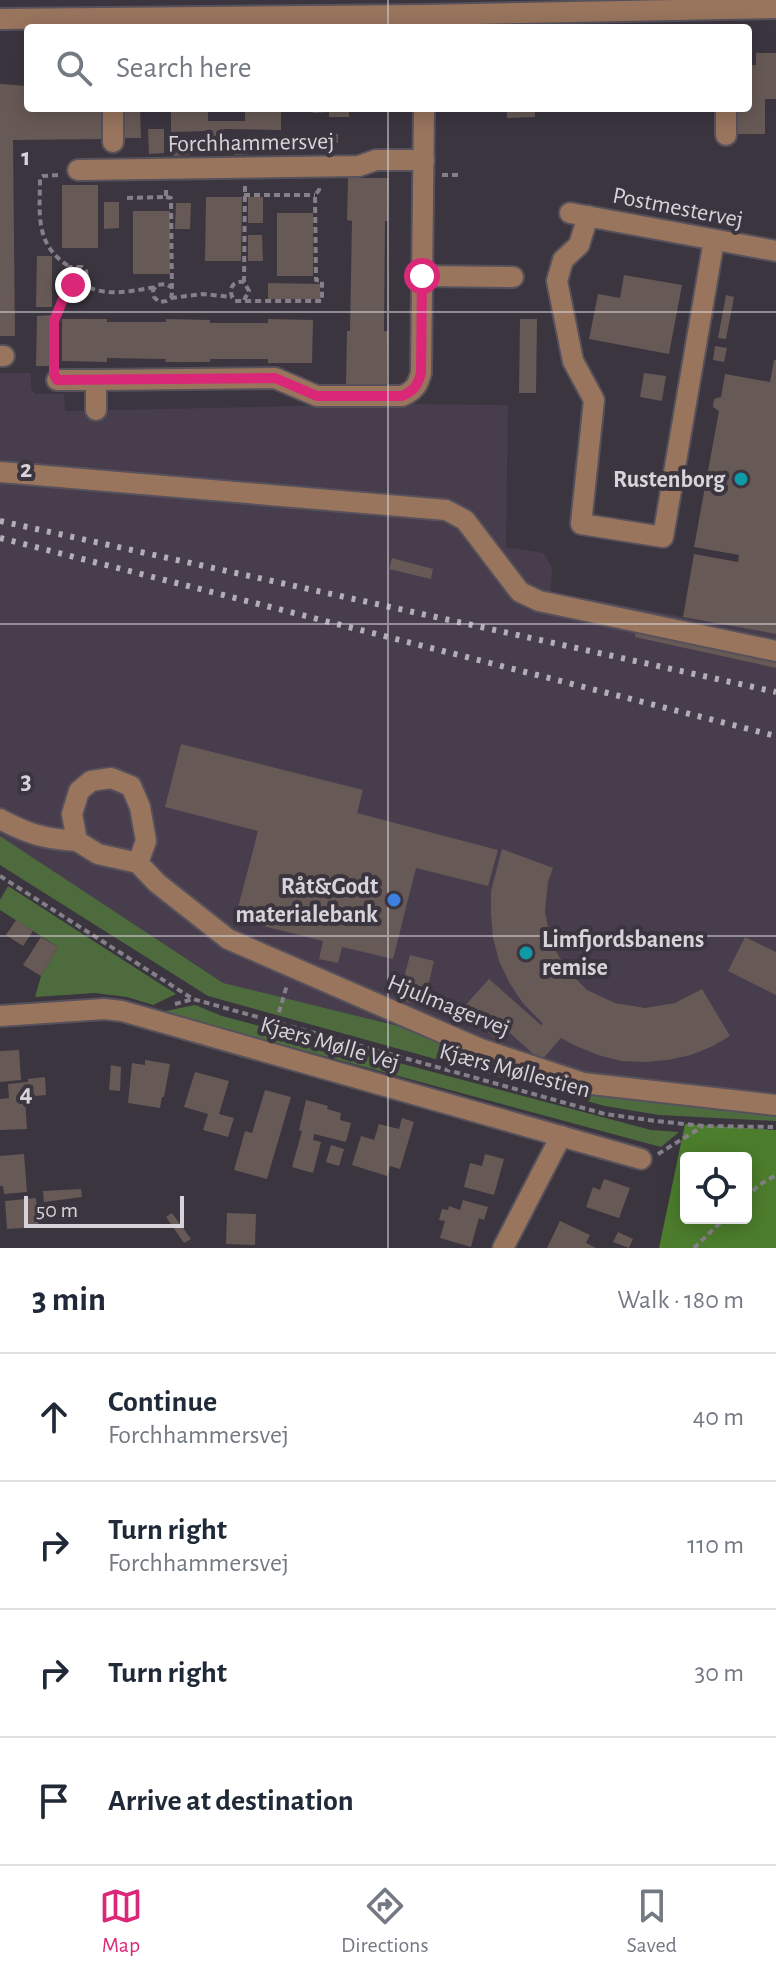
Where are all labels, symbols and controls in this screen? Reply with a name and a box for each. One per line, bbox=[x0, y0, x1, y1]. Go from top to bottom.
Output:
search box bbox=[24, 24, 752, 112]
icon: search bbox=[52, 46, 96, 90]
text: Search here bbox=[116, 53, 252, 83]
street label: Forchhammersvej bbox=[167, 130, 335, 156]
text: 1 bbox=[21, 144, 31, 170]
street label: Postmestervej bbox=[610, 184, 745, 232]
route start bbox=[404, 258, 440, 294]
route end bbox=[55, 267, 91, 303]
text: 2 bbox=[20, 456, 32, 482]
place label: Rustenborg bbox=[613, 468, 726, 492]
marker: Rustenborg bbox=[732, 470, 750, 488]
text: 3 bbox=[20, 768, 32, 794]
place label: Råt&Godt materialebank bbox=[236, 875, 378, 927]
marker: Råt&Godt materialebank bbox=[385, 891, 403, 909]
place label: Limfjordsbanens remise bbox=[542, 928, 704, 980]
marker: Limfjordsbanens remise bbox=[517, 944, 535, 962]
street label: Hjulmagervej bbox=[384, 971, 513, 1041]
street label: Kjærs Mølle Vej bbox=[257, 1013, 402, 1075]
street label: Kjærs Møllestien bbox=[437, 1039, 593, 1103]
text: 4 bbox=[19, 1080, 33, 1106]
map controls bbox=[680, 1152, 752, 1224]
button: locate bbox=[680, 1152, 752, 1224]
scale bar bbox=[24, 1192, 184, 1228]
text: 50 m bbox=[36, 1199, 78, 1221]
text: 3 min bbox=[32, 1283, 106, 1317]
text: Walk · 180 m bbox=[617, 1287, 744, 1313]
text: Continue bbox=[108, 1387, 217, 1417]
icon: ahead bbox=[32, 1395, 76, 1439]
text: 40 m bbox=[693, 1404, 744, 1430]
text: Forchhammersvej bbox=[108, 1422, 289, 1448]
text: Turn right bbox=[108, 1515, 227, 1545]
icon: right bbox=[32, 1523, 76, 1567]
text: 110 m bbox=[687, 1532, 744, 1558]
text: Forchhammersvej bbox=[108, 1550, 289, 1576]
icon: right bbox=[32, 1651, 76, 1695]
text: Turn right bbox=[108, 1658, 227, 1688]
text: 30 m bbox=[694, 1660, 744, 1686]
icon: arrive bbox=[32, 1779, 76, 1823]
text: Arrive at destination bbox=[108, 1786, 354, 1816]
tab: Map bbox=[99, 1884, 143, 1958]
tab: Directions bbox=[341, 1884, 429, 1958]
tab: Saved bbox=[627, 1884, 677, 1958]

